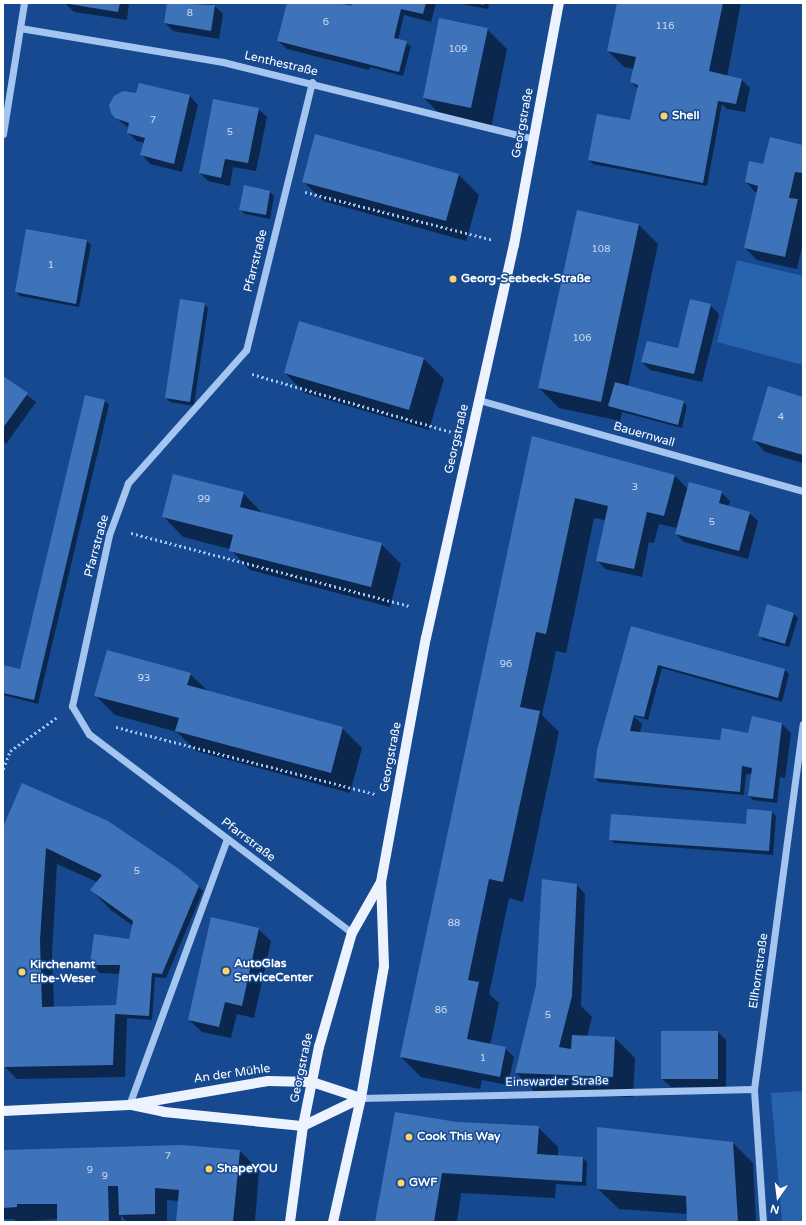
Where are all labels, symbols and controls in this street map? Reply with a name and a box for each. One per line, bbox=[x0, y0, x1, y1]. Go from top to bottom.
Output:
house number: 8 bbox=[187, 8, 193, 20]
house number: 6 bbox=[323, 17, 329, 29]
house number: 116 bbox=[656, 21, 674, 33]
house number: 109 bbox=[449, 44, 467, 56]
street label: Lenthestraße bbox=[243, 49, 319, 79]
street label: Georgstraße bbox=[509, 87, 537, 159]
place label: Shell bbox=[672, 109, 699, 123]
marker: Shell bbox=[659, 111, 669, 121]
house number: 7 bbox=[150, 115, 156, 127]
house number: 5 bbox=[227, 127, 233, 139]
street label: Pfarrstraße bbox=[241, 228, 271, 294]
house number: 108 bbox=[592, 244, 610, 256]
house number: 1 bbox=[48, 260, 54, 272]
place label: Georg-Seebeck-Straße bbox=[461, 272, 591, 286]
marker: Georg-Seebeck-Straße bbox=[448, 274, 458, 284]
house number: 106 bbox=[573, 333, 591, 345]
street label: Georgstraße bbox=[442, 403, 472, 475]
house number: 4 bbox=[778, 412, 784, 424]
street label: Bauernwall bbox=[612, 419, 676, 451]
house number: 3 bbox=[632, 482, 638, 494]
house number: 99 bbox=[198, 494, 210, 506]
street label: Pfarrstraße bbox=[82, 513, 112, 579]
house number: 5 bbox=[709, 517, 715, 529]
house number: 96 bbox=[500, 659, 512, 671]
house number: 93 bbox=[138, 673, 150, 685]
street label: Georgstraße bbox=[377, 721, 405, 793]
street label: Pfarrstraße bbox=[218, 815, 278, 865]
house number: 5 bbox=[134, 866, 140, 878]
house number: 88 bbox=[448, 918, 460, 930]
street label: Ellhornstraße bbox=[747, 932, 771, 1010]
place label: AutoGlas ServiceCenter bbox=[234, 957, 313, 985]
place label: Kirchenamt Elbe-Weser bbox=[30, 958, 95, 986]
marker: AutoGlas ServiceCenter bbox=[221, 966, 231, 976]
marker: Kirchenamt Elbe-Weser bbox=[17, 967, 27, 977]
house number: 86 bbox=[435, 1005, 447, 1017]
house number: 5 bbox=[545, 1010, 551, 1022]
street label: Georgstraße bbox=[288, 1032, 316, 1104]
house number: 1 bbox=[480, 1053, 486, 1065]
street label: An der Mühle bbox=[193, 1061, 271, 1087]
street label: Einswarder Straße bbox=[505, 1074, 609, 1090]
place label: Cook This Way bbox=[417, 1130, 501, 1144]
marker: Cook This Way bbox=[404, 1132, 414, 1142]
house number: 7 bbox=[165, 1151, 171, 1163]
place label: ShapeYOU bbox=[217, 1162, 278, 1176]
marker: ShapeYOU bbox=[204, 1164, 214, 1174]
house number: 9 bbox=[87, 1165, 93, 1177]
house number: 9 bbox=[102, 1171, 108, 1183]
place label: GWF bbox=[409, 1176, 438, 1190]
north arrow bbox=[758, 1177, 798, 1217]
marker: GWF bbox=[396, 1178, 406, 1188]
text: N bbox=[769, 1202, 781, 1217]

